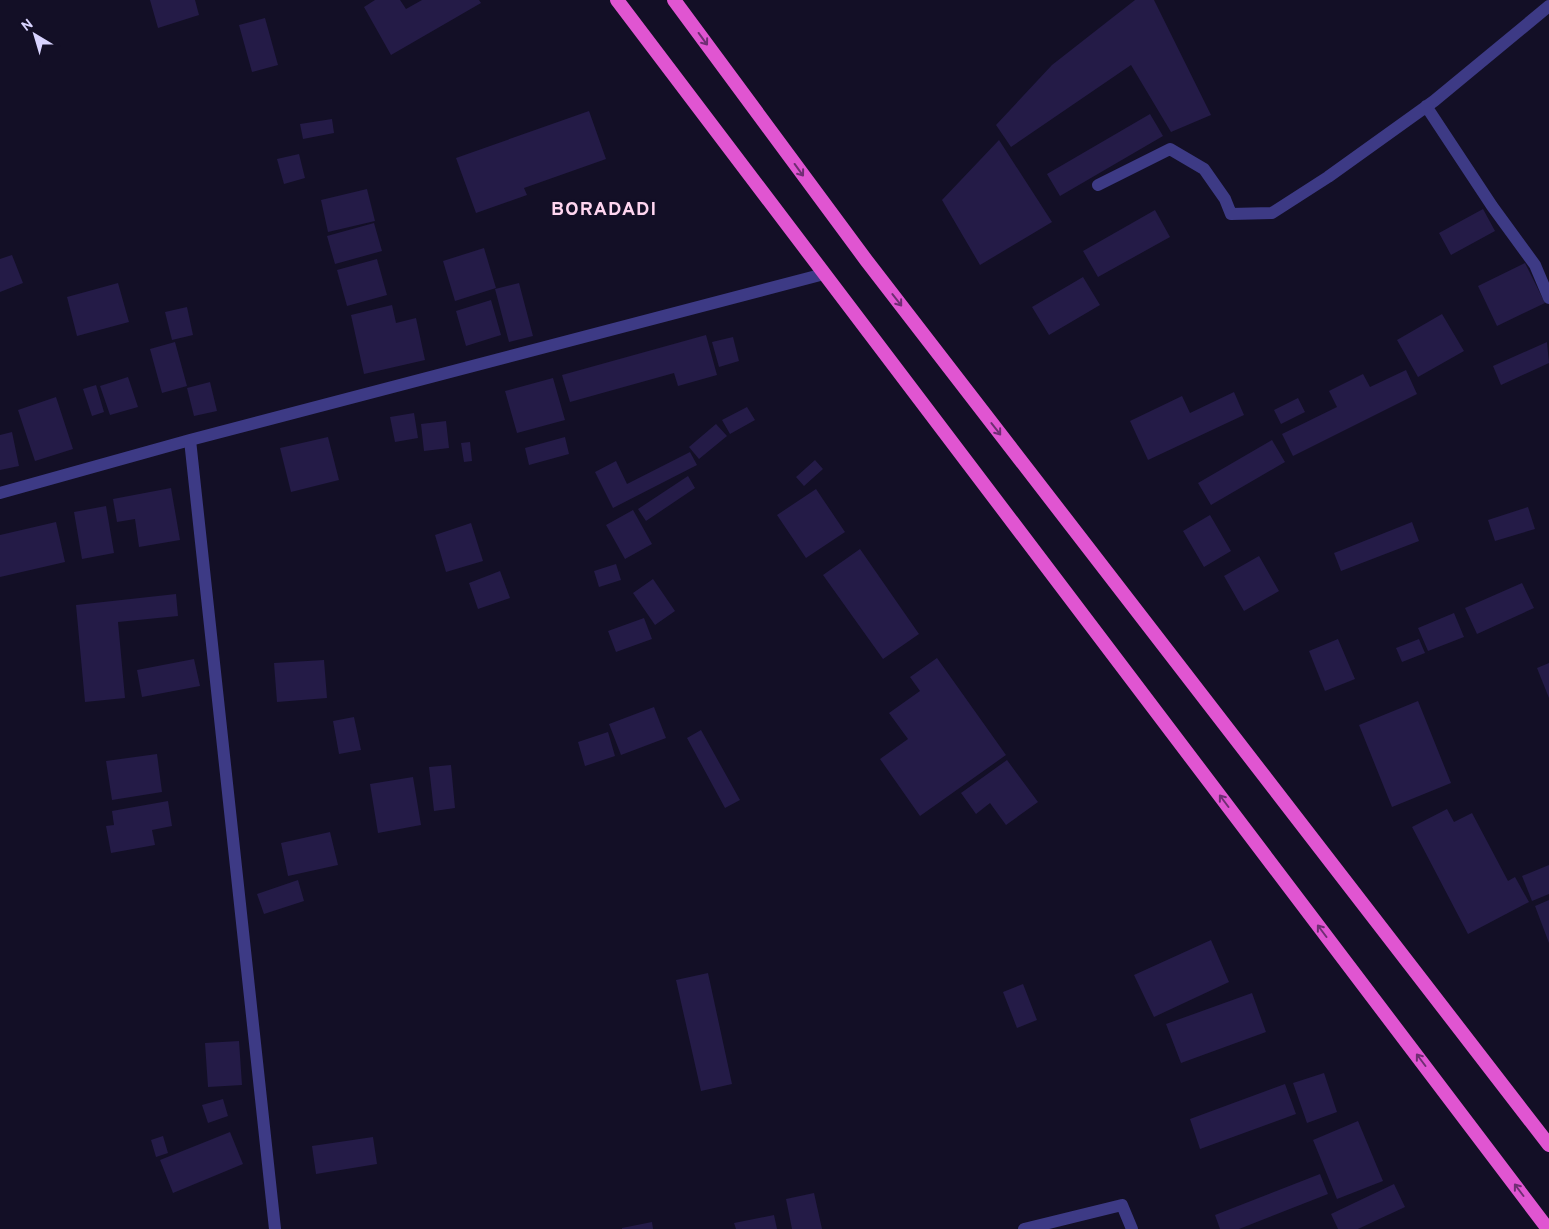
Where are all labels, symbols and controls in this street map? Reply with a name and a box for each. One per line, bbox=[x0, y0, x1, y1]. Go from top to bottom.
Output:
north arrow bbox=[10, 10, 60, 60]
text: N bbox=[19, 16, 37, 36]
one-way arrow bbox=[698, 32, 708, 46]
one-way arrow bbox=[794, 163, 804, 177]
district label: BORADADI bbox=[551, 198, 657, 222]
one-way arrow bbox=[891, 293, 902, 306]
one-way arrow bbox=[991, 422, 1001, 436]
one-way arrow bbox=[1219, 794, 1229, 808]
one-way arrow bbox=[1317, 925, 1328, 938]
one-way arrow bbox=[1415, 1054, 1426, 1067]
one-way arrow bbox=[1513, 1184, 1524, 1197]

